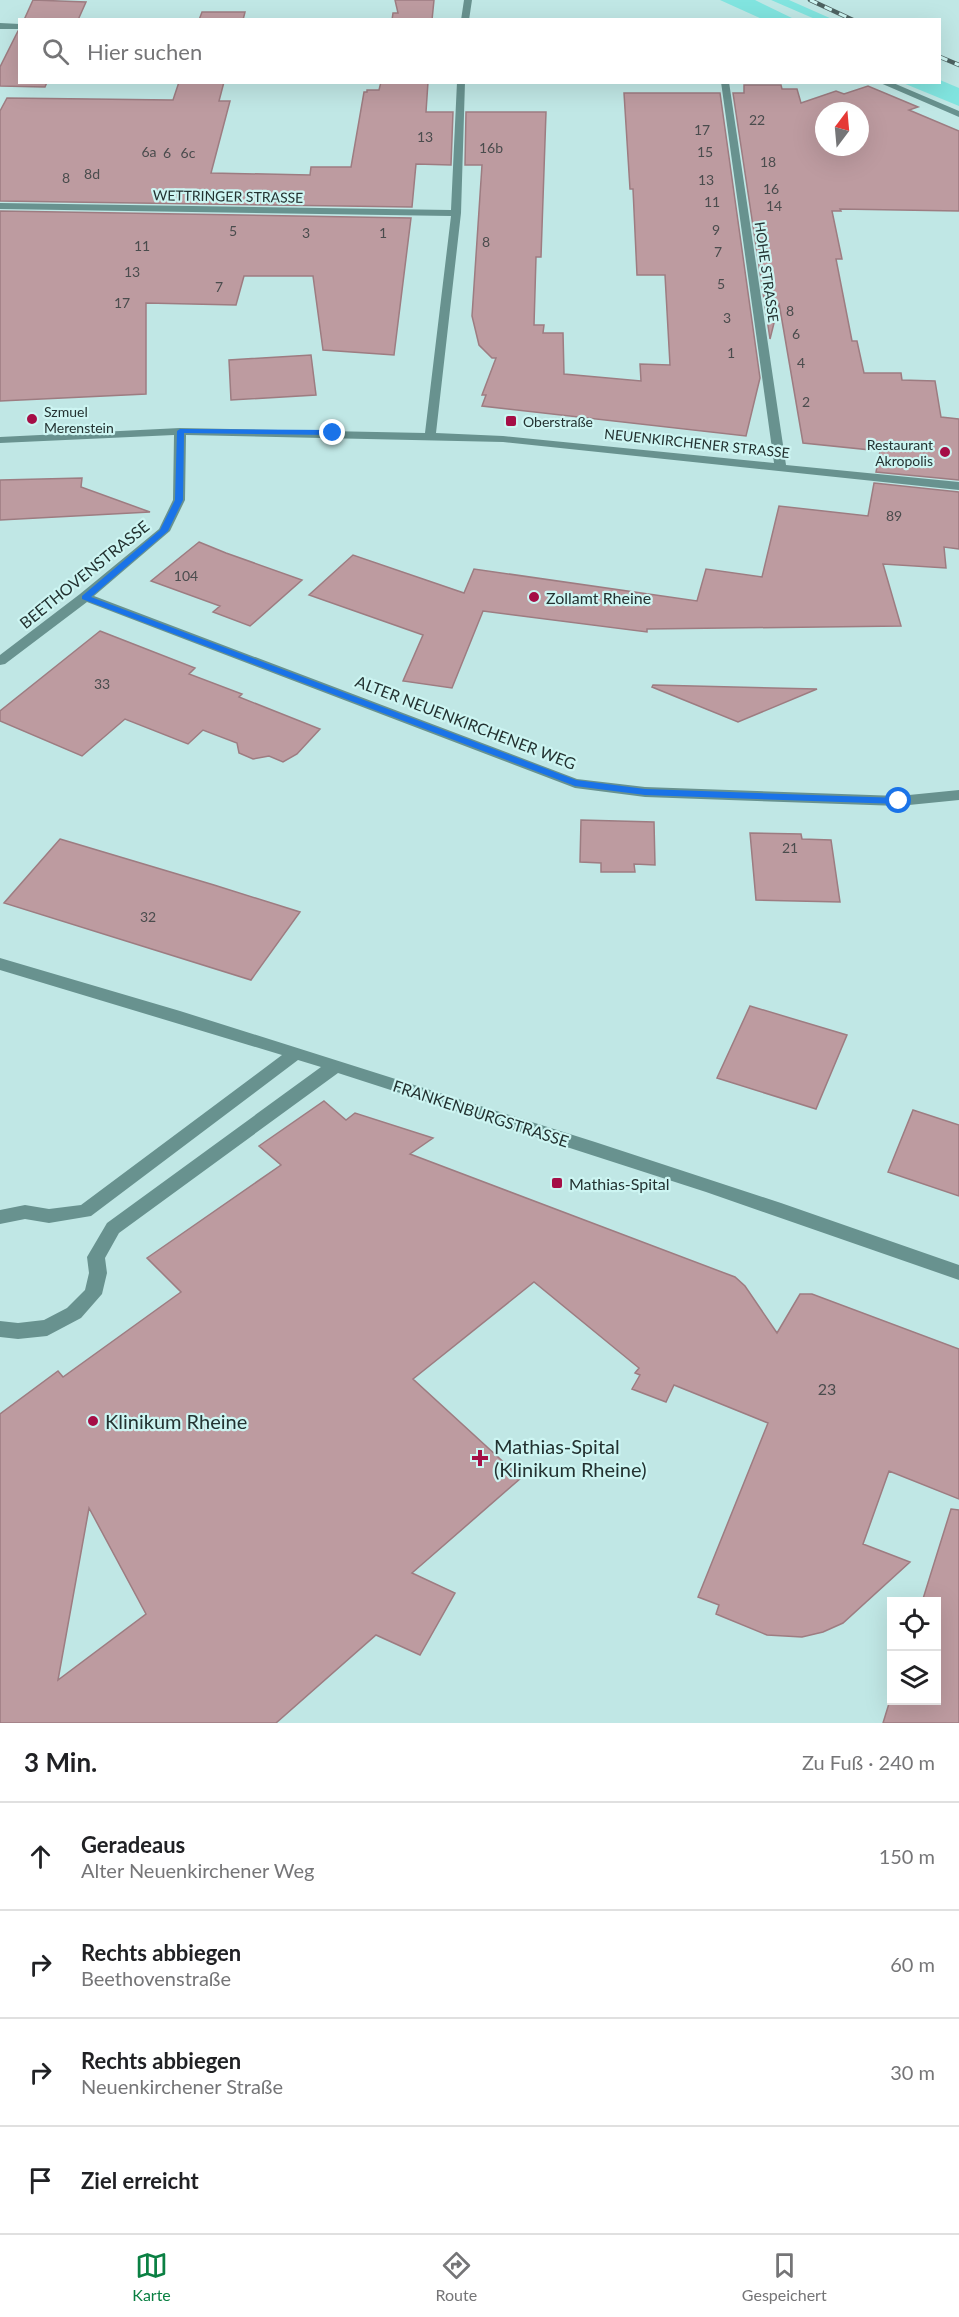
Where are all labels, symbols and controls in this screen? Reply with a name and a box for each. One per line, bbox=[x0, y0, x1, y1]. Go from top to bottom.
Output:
search box bbox=[18, 18, 941, 84]
icon: search bbox=[39, 35, 72, 68]
text: Hier suchen bbox=[87, 38, 202, 65]
north arrow bbox=[815, 102, 869, 156]
house number: 22 bbox=[749, 111, 765, 128]
house number: 17 bbox=[694, 121, 710, 138]
house number: 13 bbox=[417, 128, 433, 145]
house number: 16b bbox=[479, 139, 503, 156]
house number: 6a bbox=[141, 143, 157, 160]
house number: 15 bbox=[697, 143, 713, 160]
house number: 6 bbox=[163, 144, 171, 161]
house number: 6c bbox=[181, 144, 196, 161]
house number: 18 bbox=[760, 153, 776, 170]
house number: 8d bbox=[84, 165, 100, 182]
house number: 8 bbox=[62, 169, 70, 186]
house number: 13 bbox=[698, 171, 714, 188]
house number: 16 bbox=[763, 180, 779, 197]
street label: WETTRINGER STRASSE bbox=[153, 186, 303, 206]
house number: 11 bbox=[704, 193, 720, 210]
house number: 14 bbox=[766, 197, 782, 214]
street label: HOHE STRASSE bbox=[752, 220, 782, 324]
house number: 9 bbox=[712, 221, 720, 238]
house number: 5 bbox=[229, 222, 237, 239]
house number: 3 bbox=[302, 224, 310, 241]
house number: 1 bbox=[379, 224, 387, 241]
house number: 8 bbox=[482, 233, 490, 250]
house number: 11 bbox=[134, 237, 150, 254]
house number: 7 bbox=[714, 243, 722, 260]
house number: 13 bbox=[124, 263, 140, 280]
house number: 5 bbox=[717, 275, 725, 292]
house number: 7 bbox=[215, 278, 223, 295]
house number: 17 bbox=[114, 294, 130, 311]
house number: 8 bbox=[786, 302, 794, 319]
house number: 3 bbox=[723, 309, 731, 326]
house number: 6 bbox=[792, 325, 800, 342]
house number: 1 bbox=[727, 344, 735, 361]
house number: 4 bbox=[797, 354, 805, 371]
house number: 2 bbox=[802, 393, 810, 410]
place label: Szmuel Merenstein bbox=[44, 403, 114, 436]
marker: Szmuel Merenstein bbox=[25, 412, 39, 426]
place label: Oberstraße bbox=[523, 413, 593, 430]
marker: Oberstraße bbox=[504, 414, 518, 428]
route end bbox=[319, 419, 345, 445]
street label: NEUENKIRCHENER STRASSE bbox=[603, 425, 791, 461]
place label: Restaurant Akropolis bbox=[867, 436, 933, 469]
marker: Restaurant Akropolis bbox=[938, 445, 952, 459]
house number: 89 bbox=[886, 507, 902, 524]
street label: BEETHOVENSTRASSE bbox=[16, 516, 152, 632]
house number: 104 bbox=[174, 567, 198, 584]
place label: Zollamt Rheine bbox=[546, 588, 651, 607]
marker: Zollamt Rheine bbox=[527, 590, 541, 604]
street label: ALTER NEUENKIRCHENER WEG bbox=[353, 671, 579, 773]
house number: 33 bbox=[94, 675, 110, 692]
route start bbox=[885, 787, 911, 813]
house number: 21 bbox=[782, 839, 798, 856]
house number: 32 bbox=[140, 908, 156, 925]
street label: FRANKENBURGSTRASSE bbox=[391, 1076, 571, 1150]
place label: Mathias-Spital bbox=[569, 1174, 670, 1193]
marker: Mathias-Spital bbox=[550, 1176, 564, 1190]
house number: 23 bbox=[818, 1379, 836, 1398]
place label: Klinikum Rheine bbox=[105, 1409, 247, 1433]
marker: Klinikum Rheine bbox=[86, 1414, 100, 1428]
place label: Mathias-Spital (Klinikum Rheine) bbox=[494, 1434, 646, 1481]
marker: Mathias-Spital (Klinikum Rheine) bbox=[471, 1449, 489, 1467]
map controls bbox=[887, 1597, 941, 1705]
button: locate bbox=[887, 1597, 941, 1651]
button: layers bbox=[887, 1651, 941, 1705]
text: 3 Min. bbox=[24, 1746, 97, 1778]
text: Zu Fuß · 240 m bbox=[802, 1750, 935, 1774]
text: Geradeaus bbox=[81, 1831, 185, 1858]
icon: ahead bbox=[24, 1840, 57, 1873]
text: 150 m bbox=[879, 1844, 935, 1868]
text: Alter Neuenkirchener Weg bbox=[81, 1858, 314, 1882]
text: Rechts abbiegen bbox=[81, 1939, 241, 1966]
icon: right bbox=[24, 1948, 57, 1981]
text: 60 m bbox=[890, 1952, 935, 1976]
text: Beethovenstraße bbox=[81, 1966, 231, 1990]
text: Rechts abbiegen bbox=[81, 2047, 241, 2074]
icon: right bbox=[24, 2056, 57, 2089]
text: 30 m bbox=[890, 2060, 935, 2084]
text: Neuenkirchener Straße bbox=[81, 2074, 283, 2098]
icon: arrive bbox=[24, 2164, 57, 2197]
text: Ziel erreicht bbox=[81, 2167, 199, 2194]
tab: Karte bbox=[132, 2249, 171, 2304]
tab: Route bbox=[436, 2249, 477, 2304]
tab: Gespeichert bbox=[742, 2249, 827, 2304]

